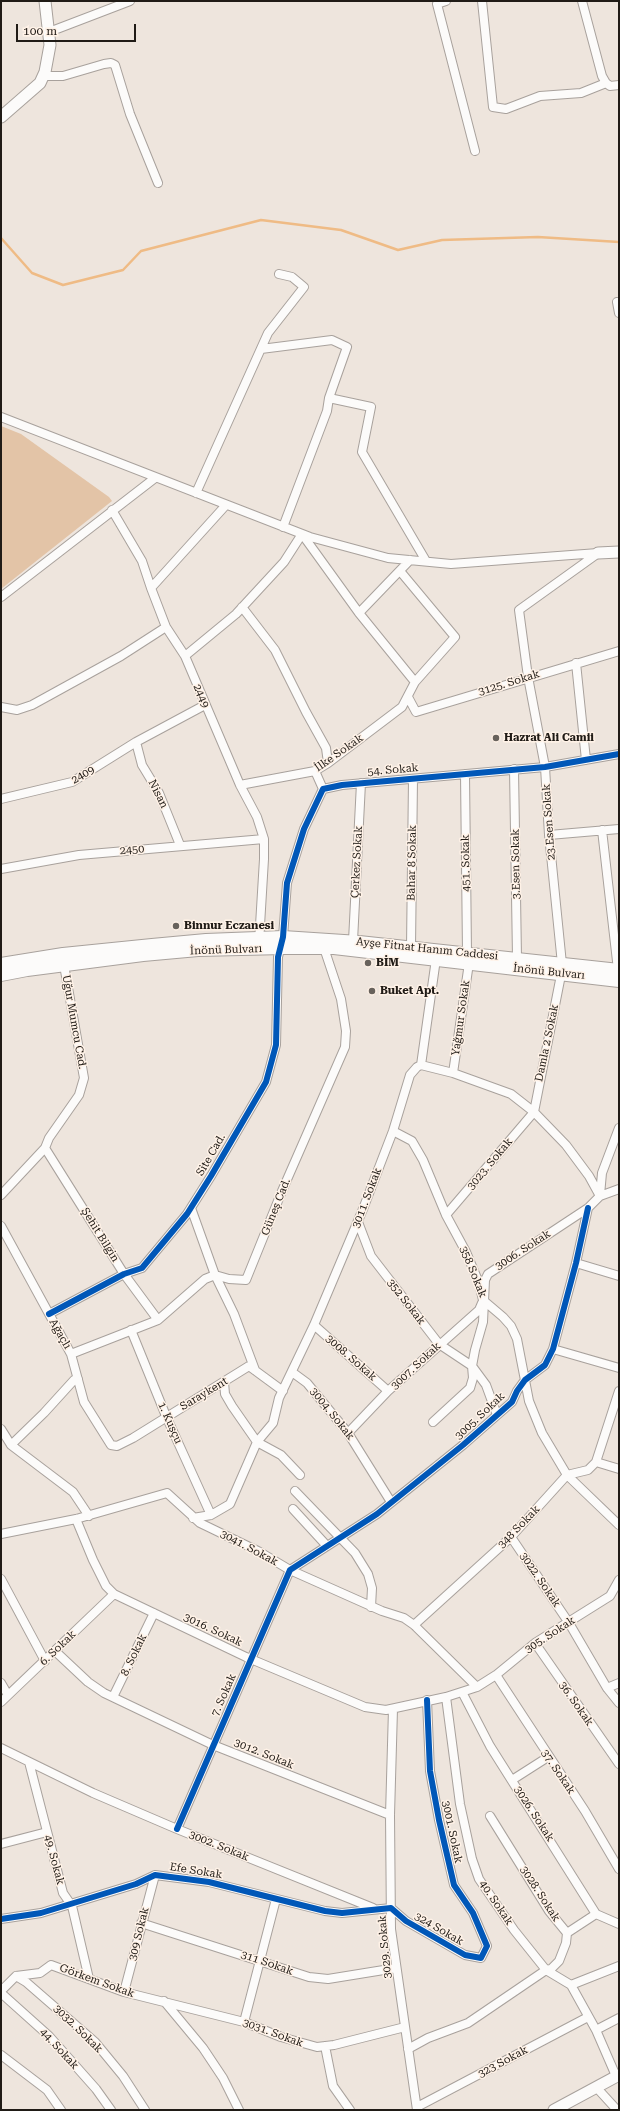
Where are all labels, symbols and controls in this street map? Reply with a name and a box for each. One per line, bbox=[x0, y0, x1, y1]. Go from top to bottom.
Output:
scale bar bbox=[18, 16, 138, 42]
text: 100 m bbox=[23, 24, 57, 38]
street label: 3125. Sokak bbox=[477, 667, 541, 699]
street label: 2449 bbox=[190, 682, 212, 710]
street label: İlke Sokak bbox=[312, 731, 366, 775]
place label: Hazrat Ali Camii bbox=[504, 731, 594, 745]
marker: Hazrat Ali Camii bbox=[491, 733, 501, 743]
street label: 54. Sokak bbox=[367, 761, 419, 779]
street label: 2409 bbox=[69, 763, 97, 787]
street label: Nisan bbox=[145, 777, 171, 811]
street label: 23.Esen Sokak bbox=[540, 783, 558, 861]
street label: Bahar 8 Sokak bbox=[405, 825, 419, 901]
street label: Çerkez Sokak bbox=[349, 826, 365, 898]
street label: 3.Esen Sokak bbox=[509, 829, 523, 899]
street label: 451. Sokak bbox=[459, 834, 473, 892]
street label: 2450 bbox=[119, 842, 145, 858]
place label: Binnur Eczanesi bbox=[184, 919, 274, 933]
marker: Binnur Eczanesi bbox=[171, 921, 181, 931]
street label: Ayşe Fitnat Hanım Caddesi bbox=[355, 935, 499, 963]
street label: İnönü Bulvarı bbox=[190, 942, 262, 958]
place label: BİM bbox=[376, 956, 399, 970]
marker: BİM bbox=[363, 958, 373, 968]
street label: İnönü Bulvarı bbox=[512, 962, 586, 982]
street label: Uğur Mumcu Cad. bbox=[59, 974, 89, 1070]
street label: Yağmur Sokak bbox=[449, 979, 473, 1057]
place label: Buket Apt. bbox=[380, 984, 439, 998]
marker: Buket Apt. bbox=[367, 986, 377, 996]
street label: Damla 2 Sokak bbox=[532, 1003, 562, 1083]
street label: Site Cad. bbox=[194, 1131, 228, 1179]
street label: 3023. Sokak bbox=[465, 1135, 515, 1193]
street label: 3011. Sokak bbox=[349, 1166, 385, 1230]
street label: Güneş Cad. bbox=[259, 1177, 293, 1237]
street label: Şehit Bilgin bbox=[78, 1205, 122, 1265]
street label: 3006. Sokak bbox=[493, 1227, 553, 1273]
street label: 358 Sokak bbox=[457, 1244, 489, 1300]
street label: 352 Sokak bbox=[384, 1276, 428, 1328]
street label: Ağaçlı bbox=[46, 1317, 74, 1351]
street label: 3008. Sokak bbox=[323, 1332, 379, 1384]
street label: 3007. Sokak bbox=[388, 1340, 444, 1392]
street label: Saraykent bbox=[178, 1375, 230, 1413]
street label: 3004. Sokak bbox=[307, 1385, 357, 1443]
street label: 3005. Sokak bbox=[452, 1390, 508, 1442]
street label: 1. Kuşçu bbox=[155, 1400, 185, 1446]
street label: 348 Sokak bbox=[495, 1503, 543, 1551]
street label: 3041. Sokak bbox=[218, 1527, 280, 1569]
street label: 3022. Sokak bbox=[517, 1550, 563, 1610]
street label: 3016. Sokak bbox=[181, 1611, 245, 1649]
street label: 305. Sokak bbox=[522, 1614, 578, 1656]
street label: 6. Sokak bbox=[37, 1628, 79, 1668]
street label: 8. Sokak bbox=[118, 1632, 150, 1678]
street label: 7. Sokak bbox=[209, 1672, 239, 1718]
street label: 36. Sokak bbox=[556, 1679, 596, 1729]
street label: 3012. Sokak bbox=[232, 1736, 296, 1772]
street label: 37. Sokak bbox=[538, 1747, 578, 1797]
street label: 3026. Sokak bbox=[511, 1784, 557, 1844]
street label: 3001. Sokak bbox=[439, 1800, 465, 1864]
street label: 3002. Sokak bbox=[187, 1828, 251, 1864]
street label: 49. Sokak bbox=[41, 1834, 67, 1886]
street label: Efe Sokak bbox=[169, 1860, 223, 1882]
street label: 3028. Sokak bbox=[517, 1864, 563, 1924]
street label: 40. Sokak bbox=[476, 1878, 516, 1928]
street label: 309 Sokak bbox=[126, 1906, 152, 1962]
street label: 324 Sokak bbox=[412, 1910, 466, 1948]
street label: 3029. Sokak bbox=[376, 1915, 394, 1979]
street label: 311 Sokak bbox=[239, 1948, 295, 1978]
street label: Görkem Sokak bbox=[58, 1961, 136, 2001]
street label: 3032. Sokak bbox=[51, 2002, 105, 2056]
street label: 3031. Sokak bbox=[241, 2016, 305, 2050]
street label: 44. Sokak bbox=[37, 2026, 81, 2072]
street label: 323 Sokak bbox=[476, 2043, 530, 2081]

